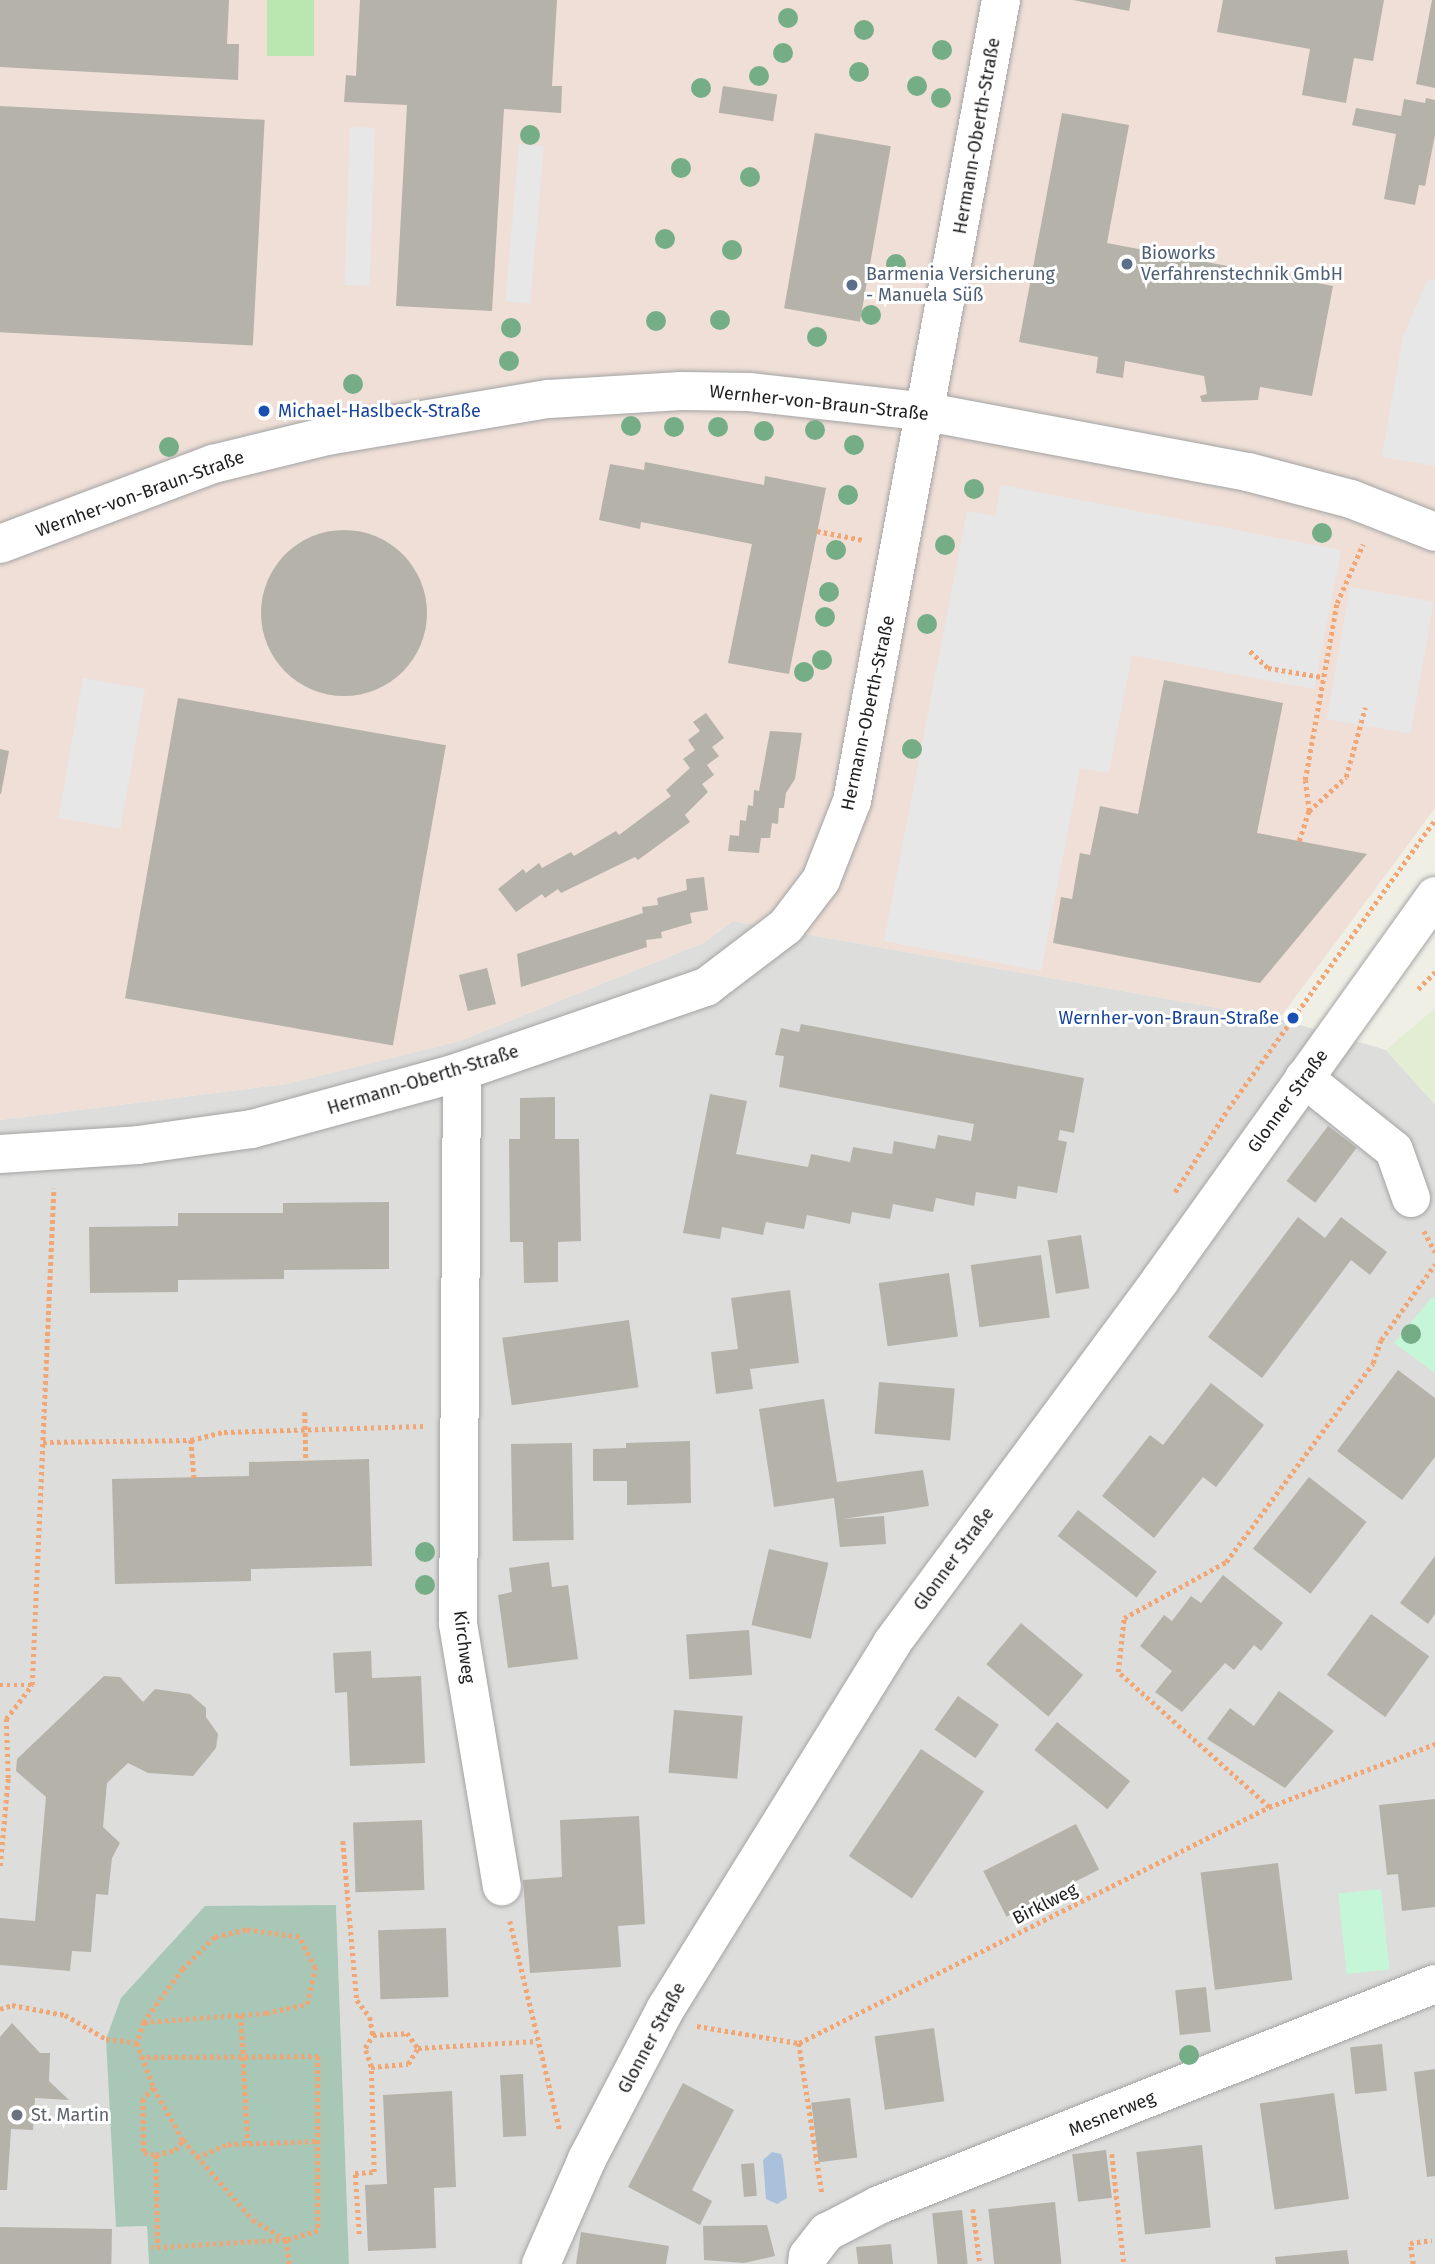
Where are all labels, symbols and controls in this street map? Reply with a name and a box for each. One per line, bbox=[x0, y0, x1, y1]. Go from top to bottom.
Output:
street label: Hermann-Oberth-Straße bbox=[949, 36, 1005, 236]
place label: Bioworks Verfahrenstechnik GmbH bbox=[1141, 243, 1343, 286]
marker: Bioworks Verfahrenstechnik GmbH bbox=[1119, 256, 1135, 272]
place label: Barmenia Versicherung - Manuela Süß bbox=[866, 264, 1055, 306]
marker: Barmenia Versicherung - Manuela Süß bbox=[844, 277, 860, 293]
street label: Wernher-von-Braun-Straße bbox=[708, 381, 930, 425]
place label: Michael-Haslbeck-Straße bbox=[278, 400, 481, 422]
marker: Michael-Haslbeck-Straße bbox=[256, 403, 272, 419]
street label: Wernher-von-Braun-Straße bbox=[33, 446, 247, 542]
street label: Hermann-Oberth-Straße bbox=[837, 613, 899, 813]
place label: Wernher-von-Braun-Straße bbox=[1059, 1007, 1279, 1029]
marker: Wernher-von-Braun-Straße bbox=[1285, 1010, 1301, 1026]
street label: Hermann-Oberth-Straße bbox=[325, 1041, 521, 1119]
street label: Glonner Straße bbox=[1243, 1045, 1333, 1157]
street label: Glonner Straße bbox=[909, 1503, 999, 1615]
street label: Kirchweg bbox=[449, 1609, 479, 1685]
street label: Birklweg bbox=[1009, 1879, 1081, 1929]
street label: Glonner Straße bbox=[614, 1979, 690, 2097]
street label: Mesnerweg bbox=[1065, 2087, 1159, 2141]
place label: St. Martin bbox=[31, 2104, 109, 2126]
marker: St. Martin bbox=[9, 2107, 25, 2123]

